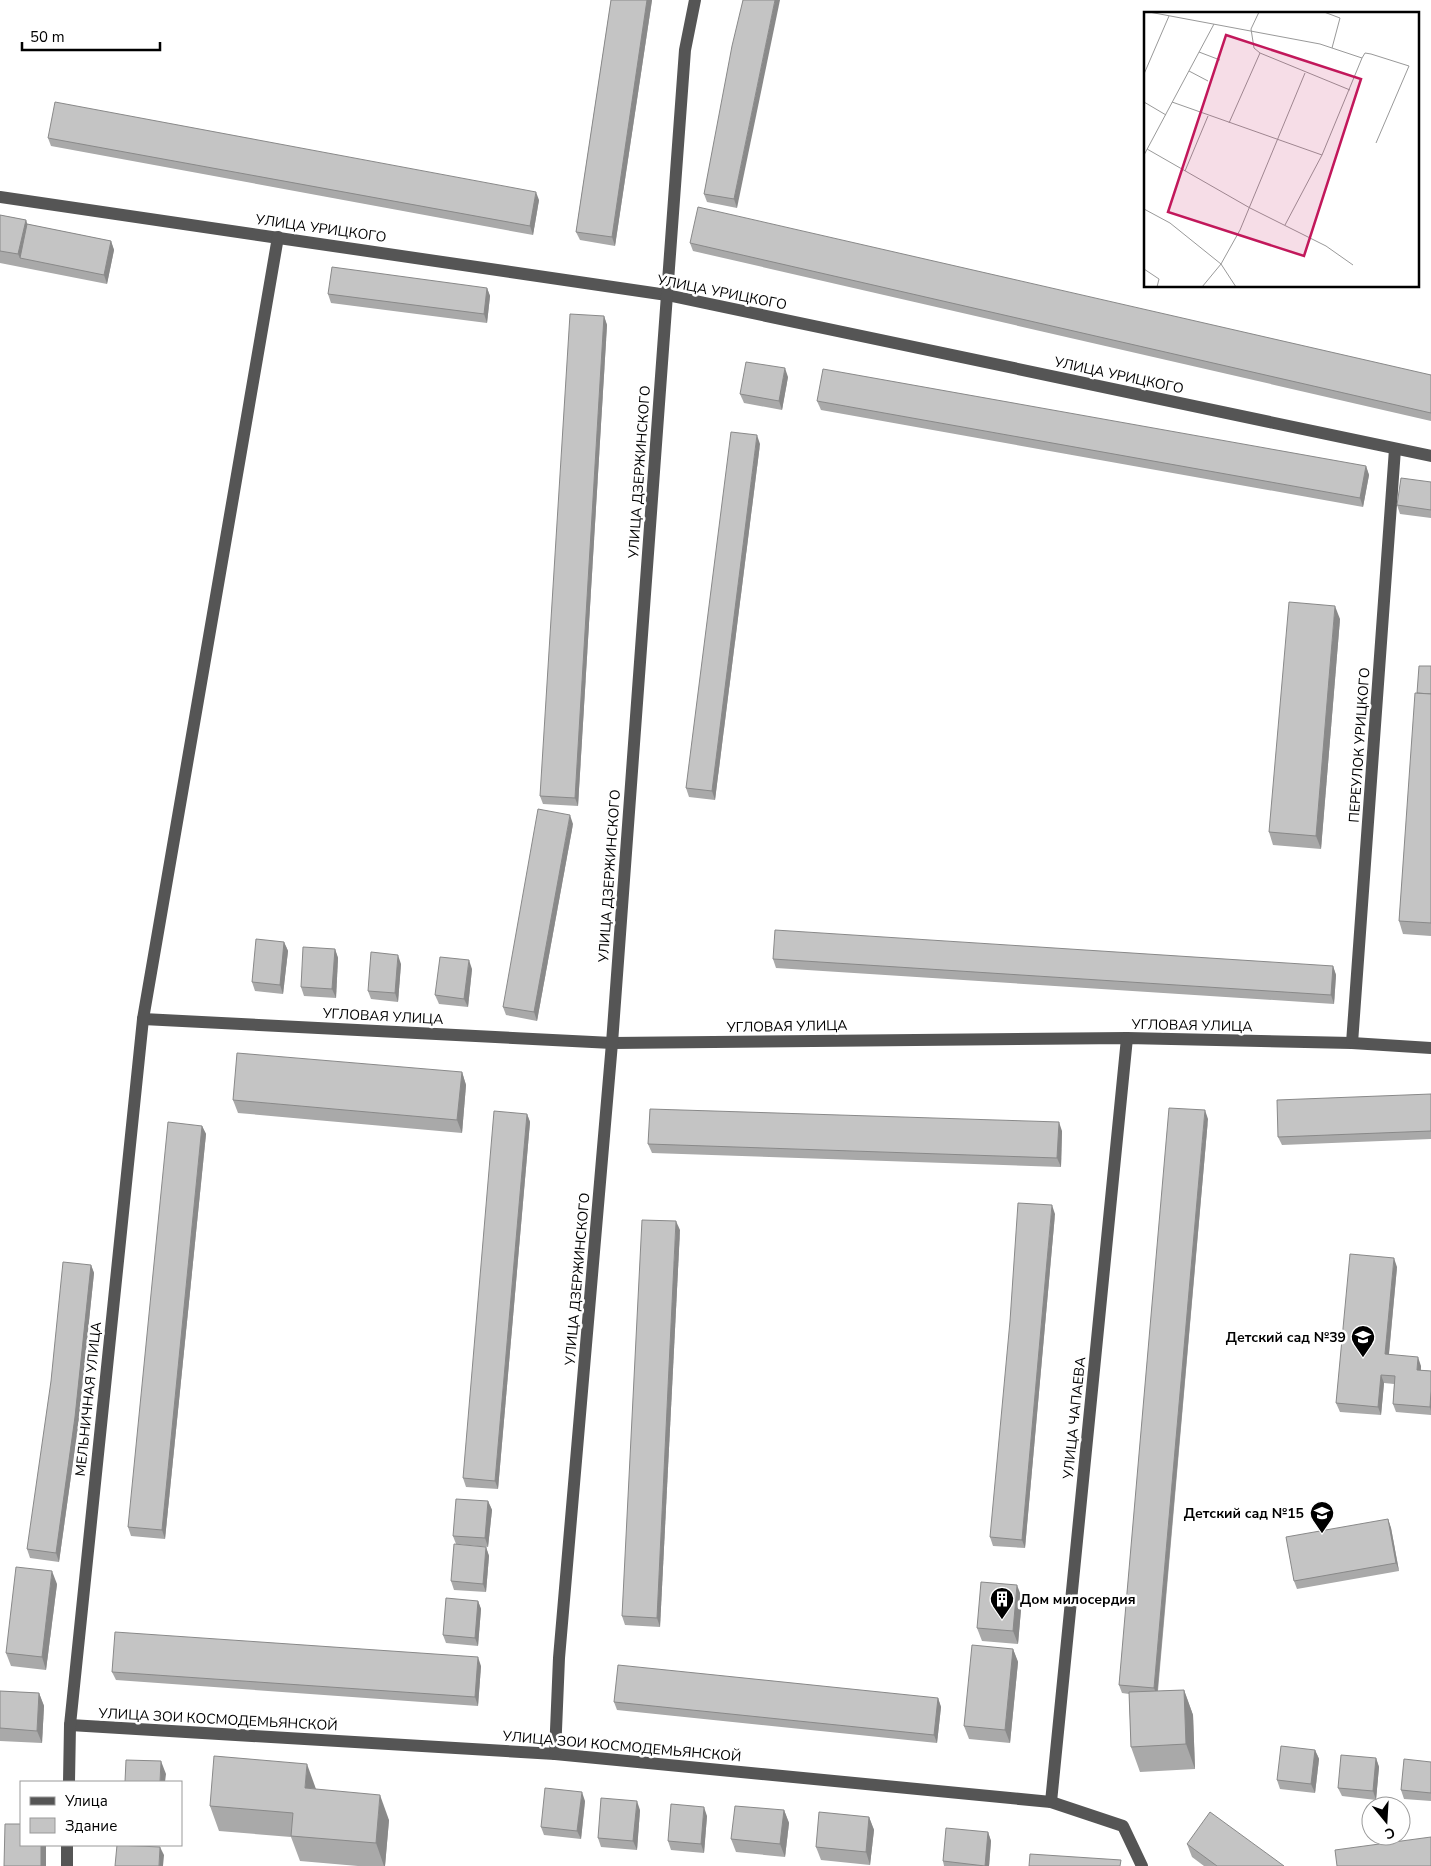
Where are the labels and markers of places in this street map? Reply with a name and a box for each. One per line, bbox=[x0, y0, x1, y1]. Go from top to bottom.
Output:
school or university icon: Детский сад №39 bbox=[1350, 1324, 1376, 1358]
place label: Детский сад №39 bbox=[1226, 1328, 1346, 1347]
school or university icon: Детский сад №15 bbox=[1309, 1500, 1335, 1534]
place label: Детский сад №15 bbox=[1184, 1504, 1304, 1523]
building icon: Дом милосердия bbox=[989, 1586, 1015, 1620]
place label: Дом милосердия bbox=[1020, 1590, 1136, 1609]

